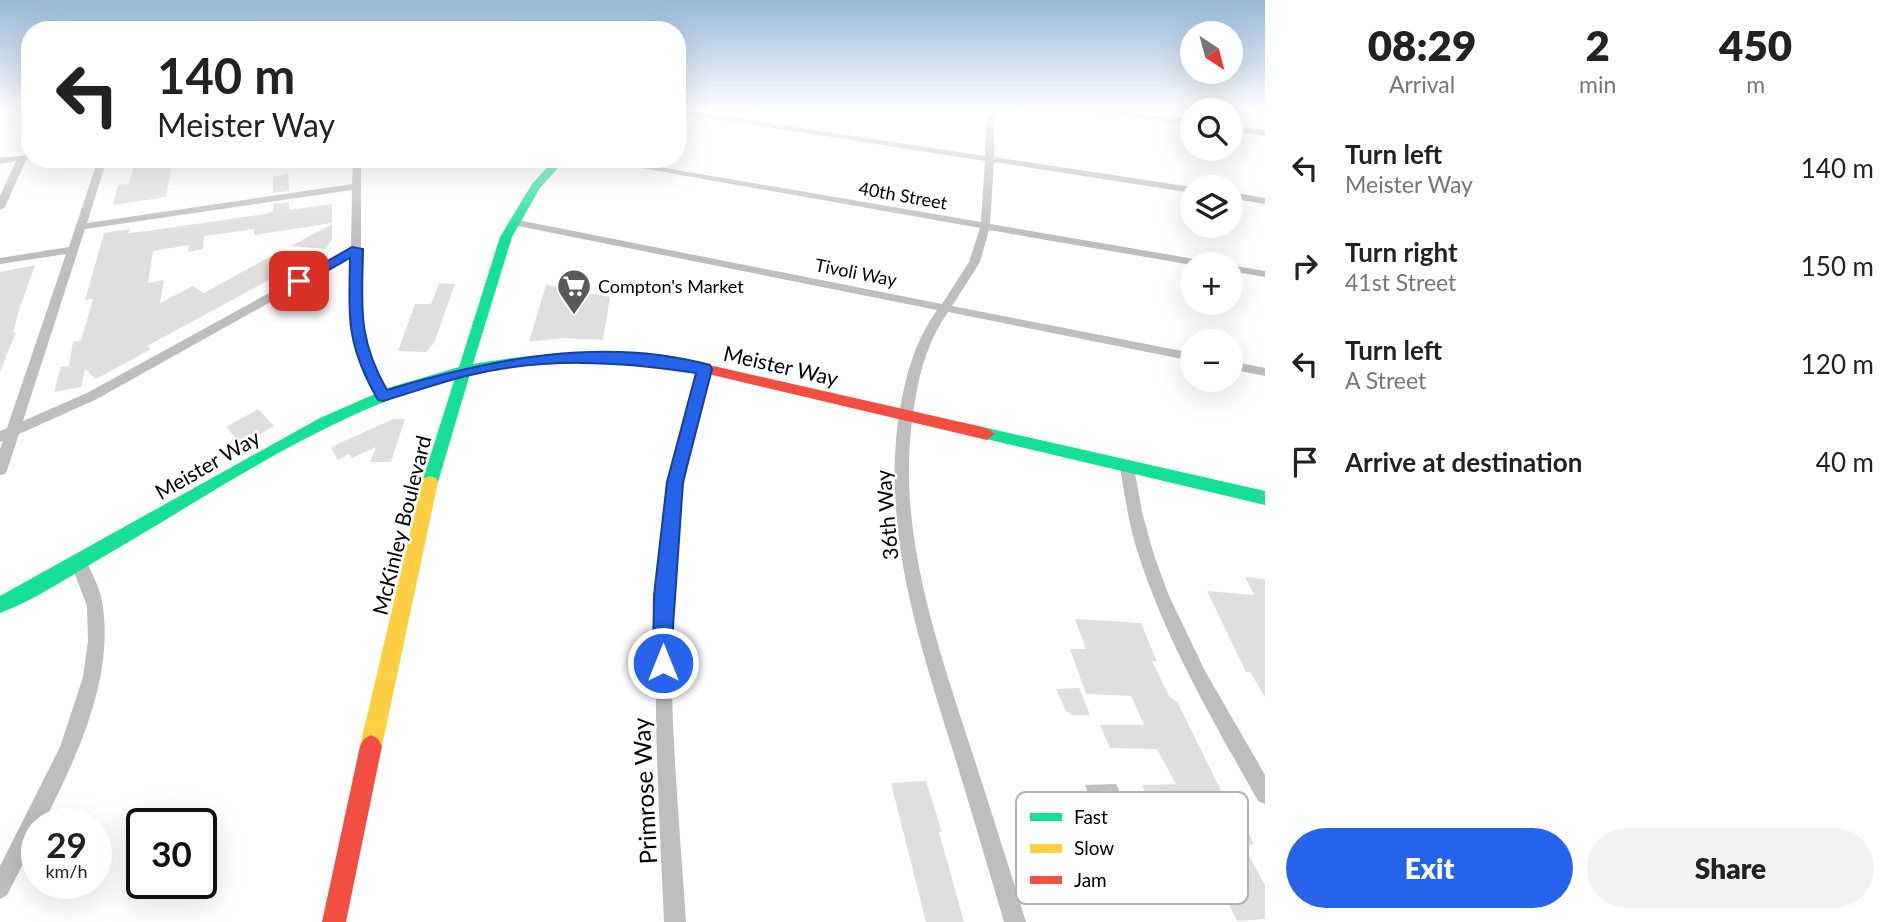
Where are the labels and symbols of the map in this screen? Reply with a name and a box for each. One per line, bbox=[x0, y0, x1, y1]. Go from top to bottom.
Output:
north arrow bbox=[1180, 21, 1242, 84]
street label: 40th Street bbox=[857, 176, 949, 214]
pin bbox=[269, 251, 329, 311]
street label: Tivoli Way bbox=[813, 253, 899, 291]
supermarket icon: Compton's Market bbox=[555, 267, 593, 316]
place label: Compton's Market bbox=[598, 275, 744, 297]
street label: Meister Way bbox=[721, 340, 841, 390]
street label: Meister Way bbox=[150, 424, 264, 504]
street label: McKinley Boulevard bbox=[367, 433, 435, 617]
street label: 36th Way bbox=[870, 469, 902, 561]
position arrow bbox=[626, 626, 700, 700]
street label: Primrose Way bbox=[626, 716, 662, 865]
legend bbox=[1016, 792, 1248, 904]
text: Fast bbox=[1074, 805, 1108, 828]
speed limit sign: 30 bbox=[126, 808, 217, 899]
text: Slow bbox=[1074, 836, 1114, 859]
text: Jam bbox=[1074, 868, 1107, 891]

